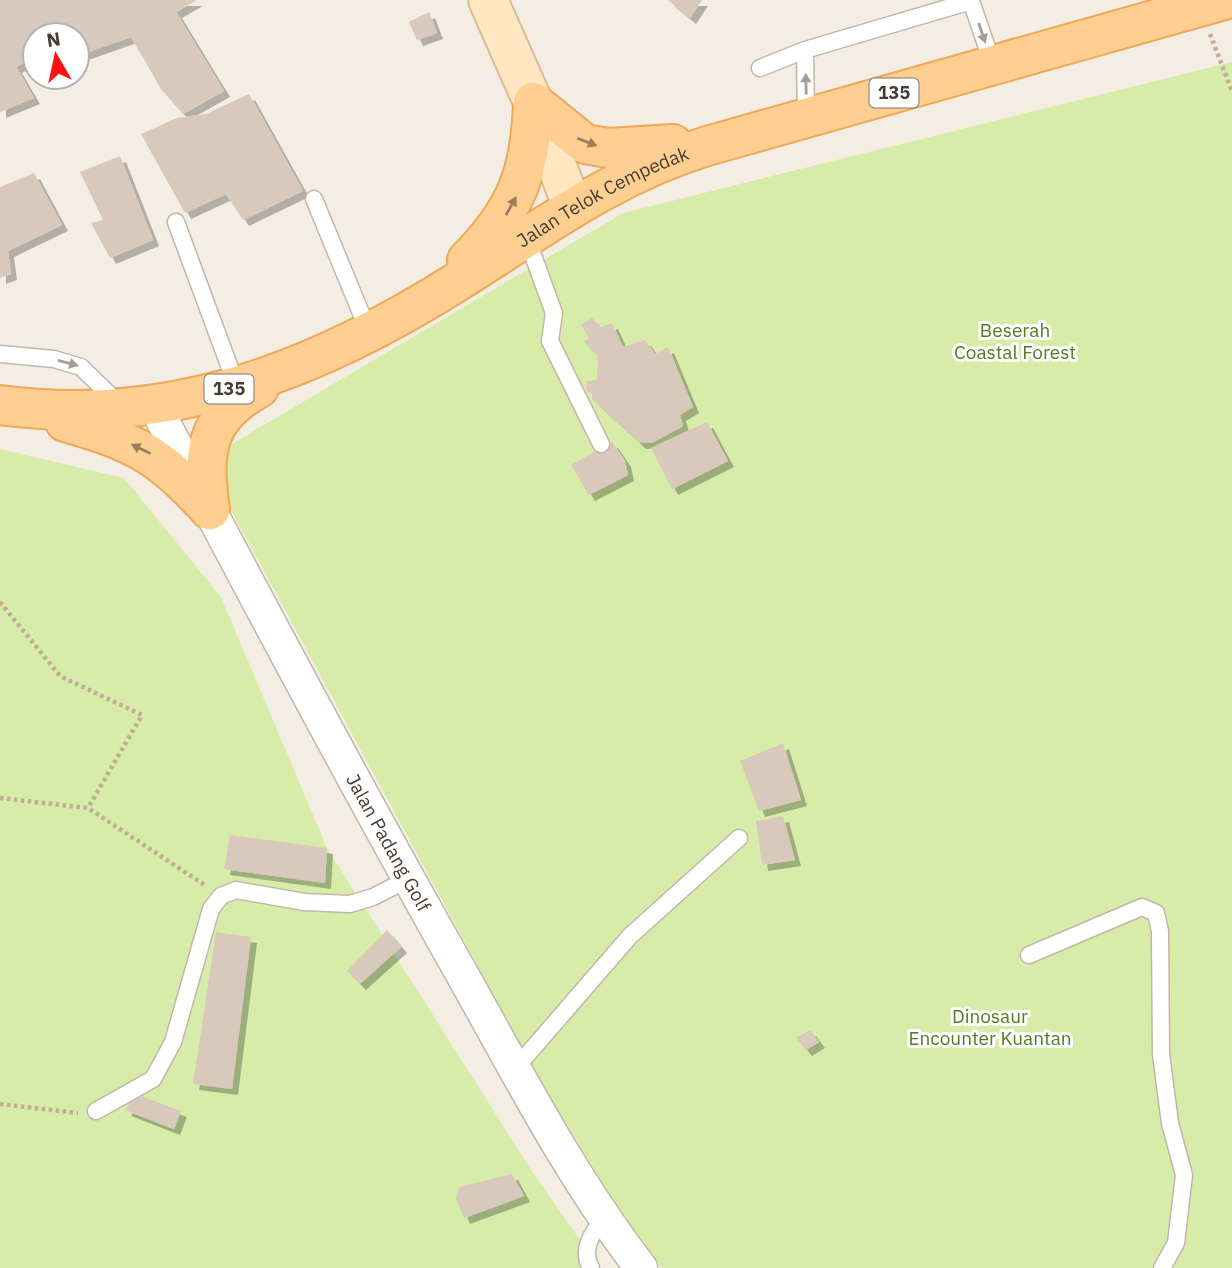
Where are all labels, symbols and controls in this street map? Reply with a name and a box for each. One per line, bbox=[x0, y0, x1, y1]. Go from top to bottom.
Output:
north arrow bbox=[21, 21, 91, 91]
one-way arrow bbox=[977, 23, 988, 44]
text: N bbox=[45, 26, 62, 52]
one-way arrow bbox=[800, 73, 812, 95]
road number: 135 bbox=[870, 78, 918, 108]
one-way arrow bbox=[577, 137, 598, 148]
street label: Jalan Telok Cempedak bbox=[512, 141, 692, 252]
one-way arrow bbox=[505, 196, 517, 216]
park label: Beserah Coastal Forest bbox=[954, 318, 1076, 364]
one-way arrow bbox=[57, 359, 78, 369]
road number: 135 bbox=[204, 374, 254, 404]
one-way arrow bbox=[131, 444, 151, 455]
street label: Jalan Padang Golf bbox=[341, 769, 436, 915]
park label: Dinosaur Encounter Kuantan bbox=[908, 1004, 1072, 1050]

